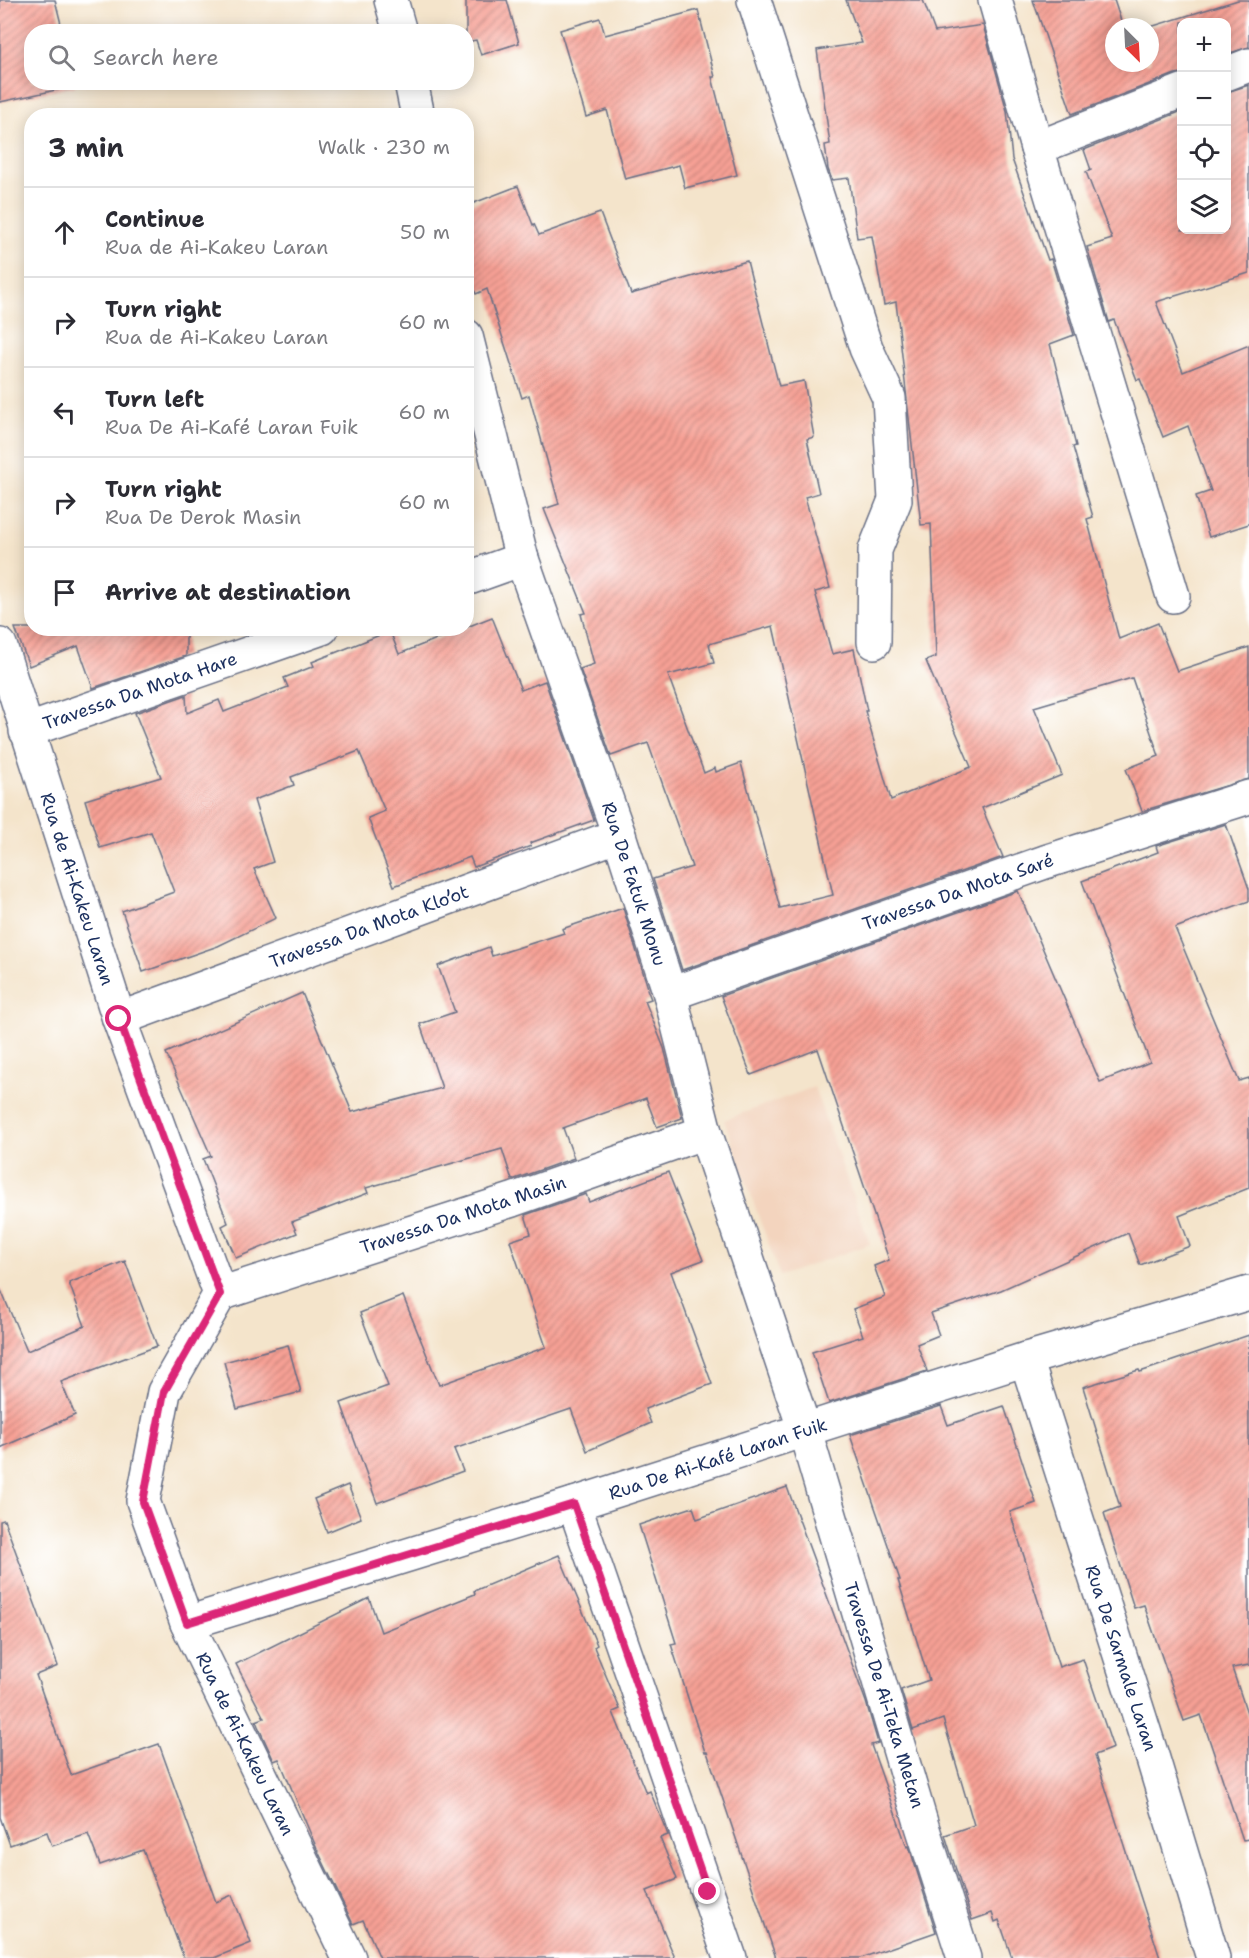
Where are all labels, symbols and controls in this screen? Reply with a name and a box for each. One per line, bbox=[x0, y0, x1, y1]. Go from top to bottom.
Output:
north arrow bbox=[1105, 18, 1159, 72]
map controls bbox=[1177, 18, 1231, 234]
button: + bbox=[1177, 18, 1231, 72]
search box bbox=[24, 24, 474, 90]
icon: search bbox=[45, 41, 78, 74]
text: Search here bbox=[93, 43, 219, 72]
button: − bbox=[1177, 72, 1231, 126]
button: locate bbox=[1177, 126, 1231, 180]
text: 3 min bbox=[48, 130, 124, 165]
text: Walk · 230 m bbox=[318, 134, 450, 160]
button: layers bbox=[1177, 180, 1231, 234]
text: Continue bbox=[105, 205, 205, 234]
icon: ahead bbox=[48, 216, 81, 249]
text: 50 m bbox=[400, 219, 450, 245]
text: Rua de Ai-Kakeu Laran bbox=[105, 234, 328, 260]
text: Turn right bbox=[105, 295, 222, 324]
icon: right bbox=[48, 306, 81, 339]
text: 60 m bbox=[398, 309, 450, 335]
text: Rua de Ai-Kakeu Laran bbox=[105, 324, 328, 350]
text: Turn left bbox=[105, 385, 204, 414]
icon: left bbox=[48, 396, 81, 429]
text: 60 m bbox=[398, 399, 450, 425]
text: Rua De Ai-Kafé Laran Fuik bbox=[105, 414, 359, 440]
text: Turn right bbox=[105, 475, 222, 504]
icon: right bbox=[48, 486, 81, 519]
text: 60 m bbox=[398, 489, 450, 515]
text: Rua De Derok Masin bbox=[105, 504, 301, 530]
icon: arrive bbox=[48, 576, 81, 609]
text: Arrive at destination bbox=[105, 578, 351, 607]
street label: Travessa Da Mota Hare bbox=[40, 646, 240, 736]
street label: Rua de Ai-Kakeu Laran bbox=[35, 790, 119, 988]
street label: Rua De Fatuk Monu bbox=[596, 799, 672, 969]
street label: Travessa Da Mota Saré bbox=[859, 848, 1057, 936]
street label: Travessa Da Mota Klo’ot bbox=[266, 880, 472, 974]
route start bbox=[105, 1005, 131, 1031]
street label: Travessa Da Mota Masin bbox=[357, 1170, 569, 1260]
street label: Rua De Ai-Kafé Laran Fuik bbox=[606, 1412, 830, 1506]
street label: Rua De Sarmale Laran bbox=[1080, 1562, 1162, 1754]
street label: Travessa De Ai-Teka Metan bbox=[838, 1579, 930, 1811]
street label: Rua de Ai-Kakeu Laran bbox=[190, 1648, 300, 1840]
route end bbox=[694, 1878, 720, 1904]

